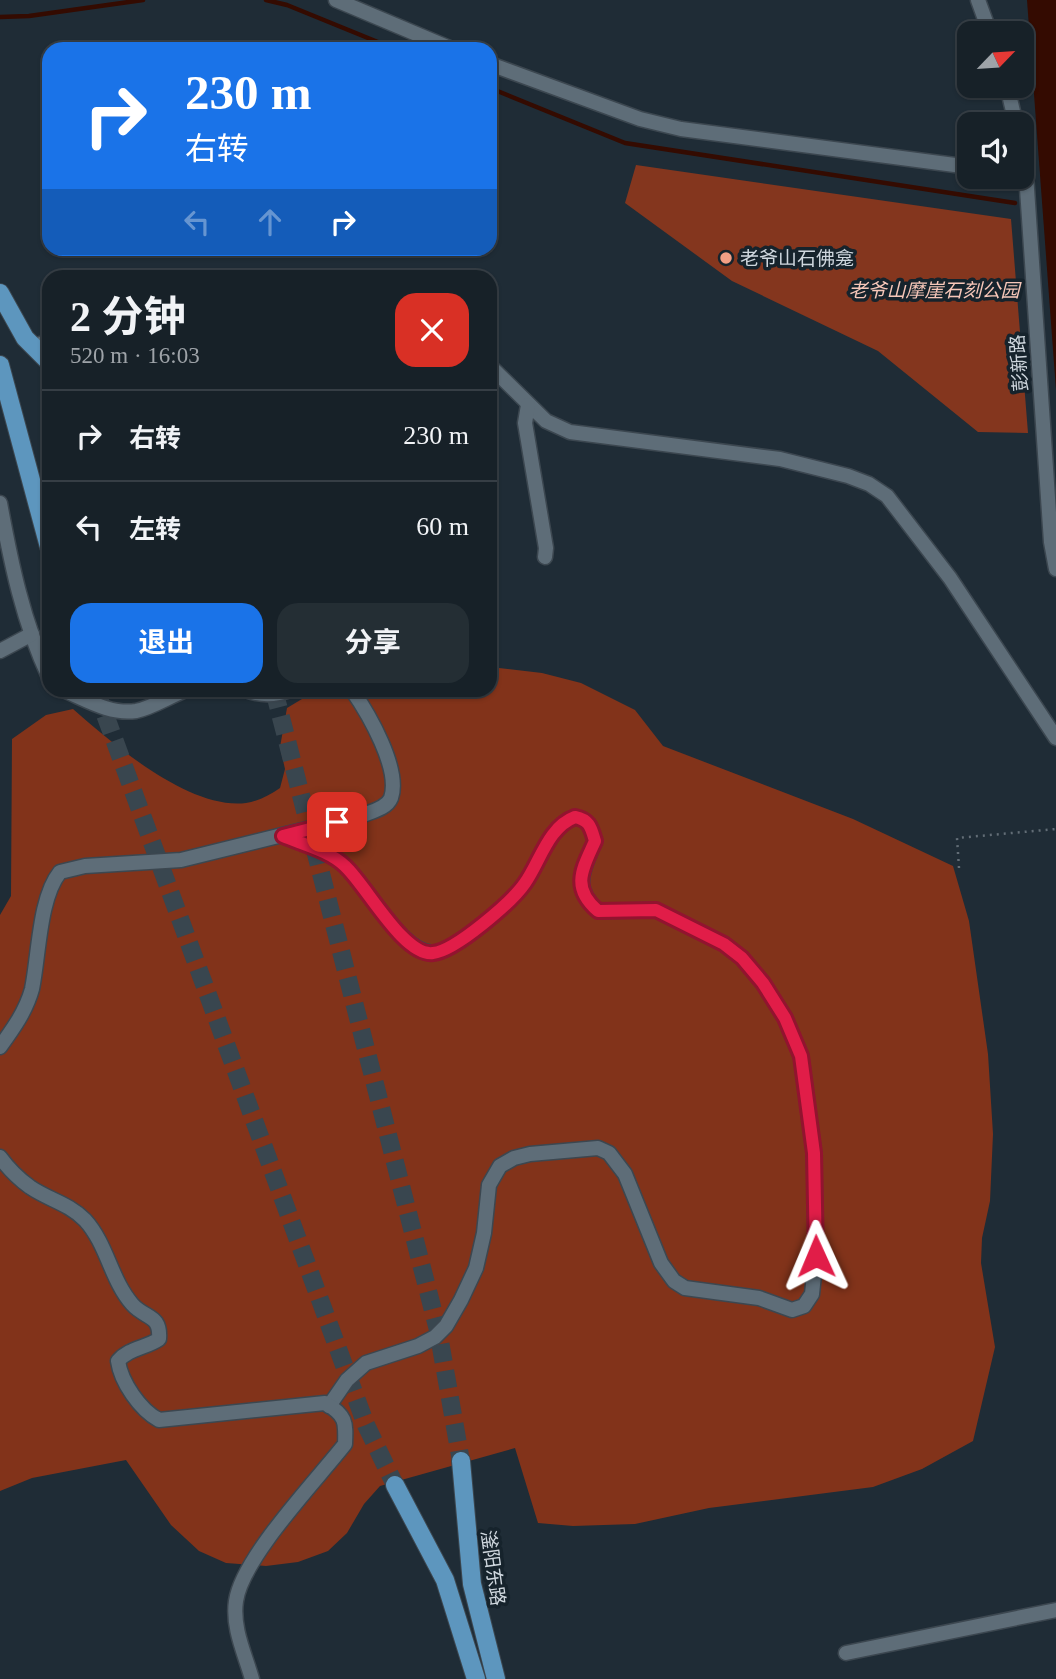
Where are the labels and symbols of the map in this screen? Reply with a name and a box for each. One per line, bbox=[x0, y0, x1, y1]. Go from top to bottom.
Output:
north arrow bbox=[957, 21, 1034, 98]
place label: 老爷山石佛龛 bbox=[740, 248, 854, 269]
marker: 老爷山石佛龛 bbox=[718, 250, 734, 266]
park label: 老爷山摩崖石刻公园 bbox=[848, 280, 1022, 301]
street label: 彭新路 bbox=[1007, 334, 1031, 392]
pin bbox=[307, 792, 367, 852]
position arrow bbox=[779, 1219, 853, 1293]
street label: 滏阳东路 bbox=[477, 1529, 509, 1607]

